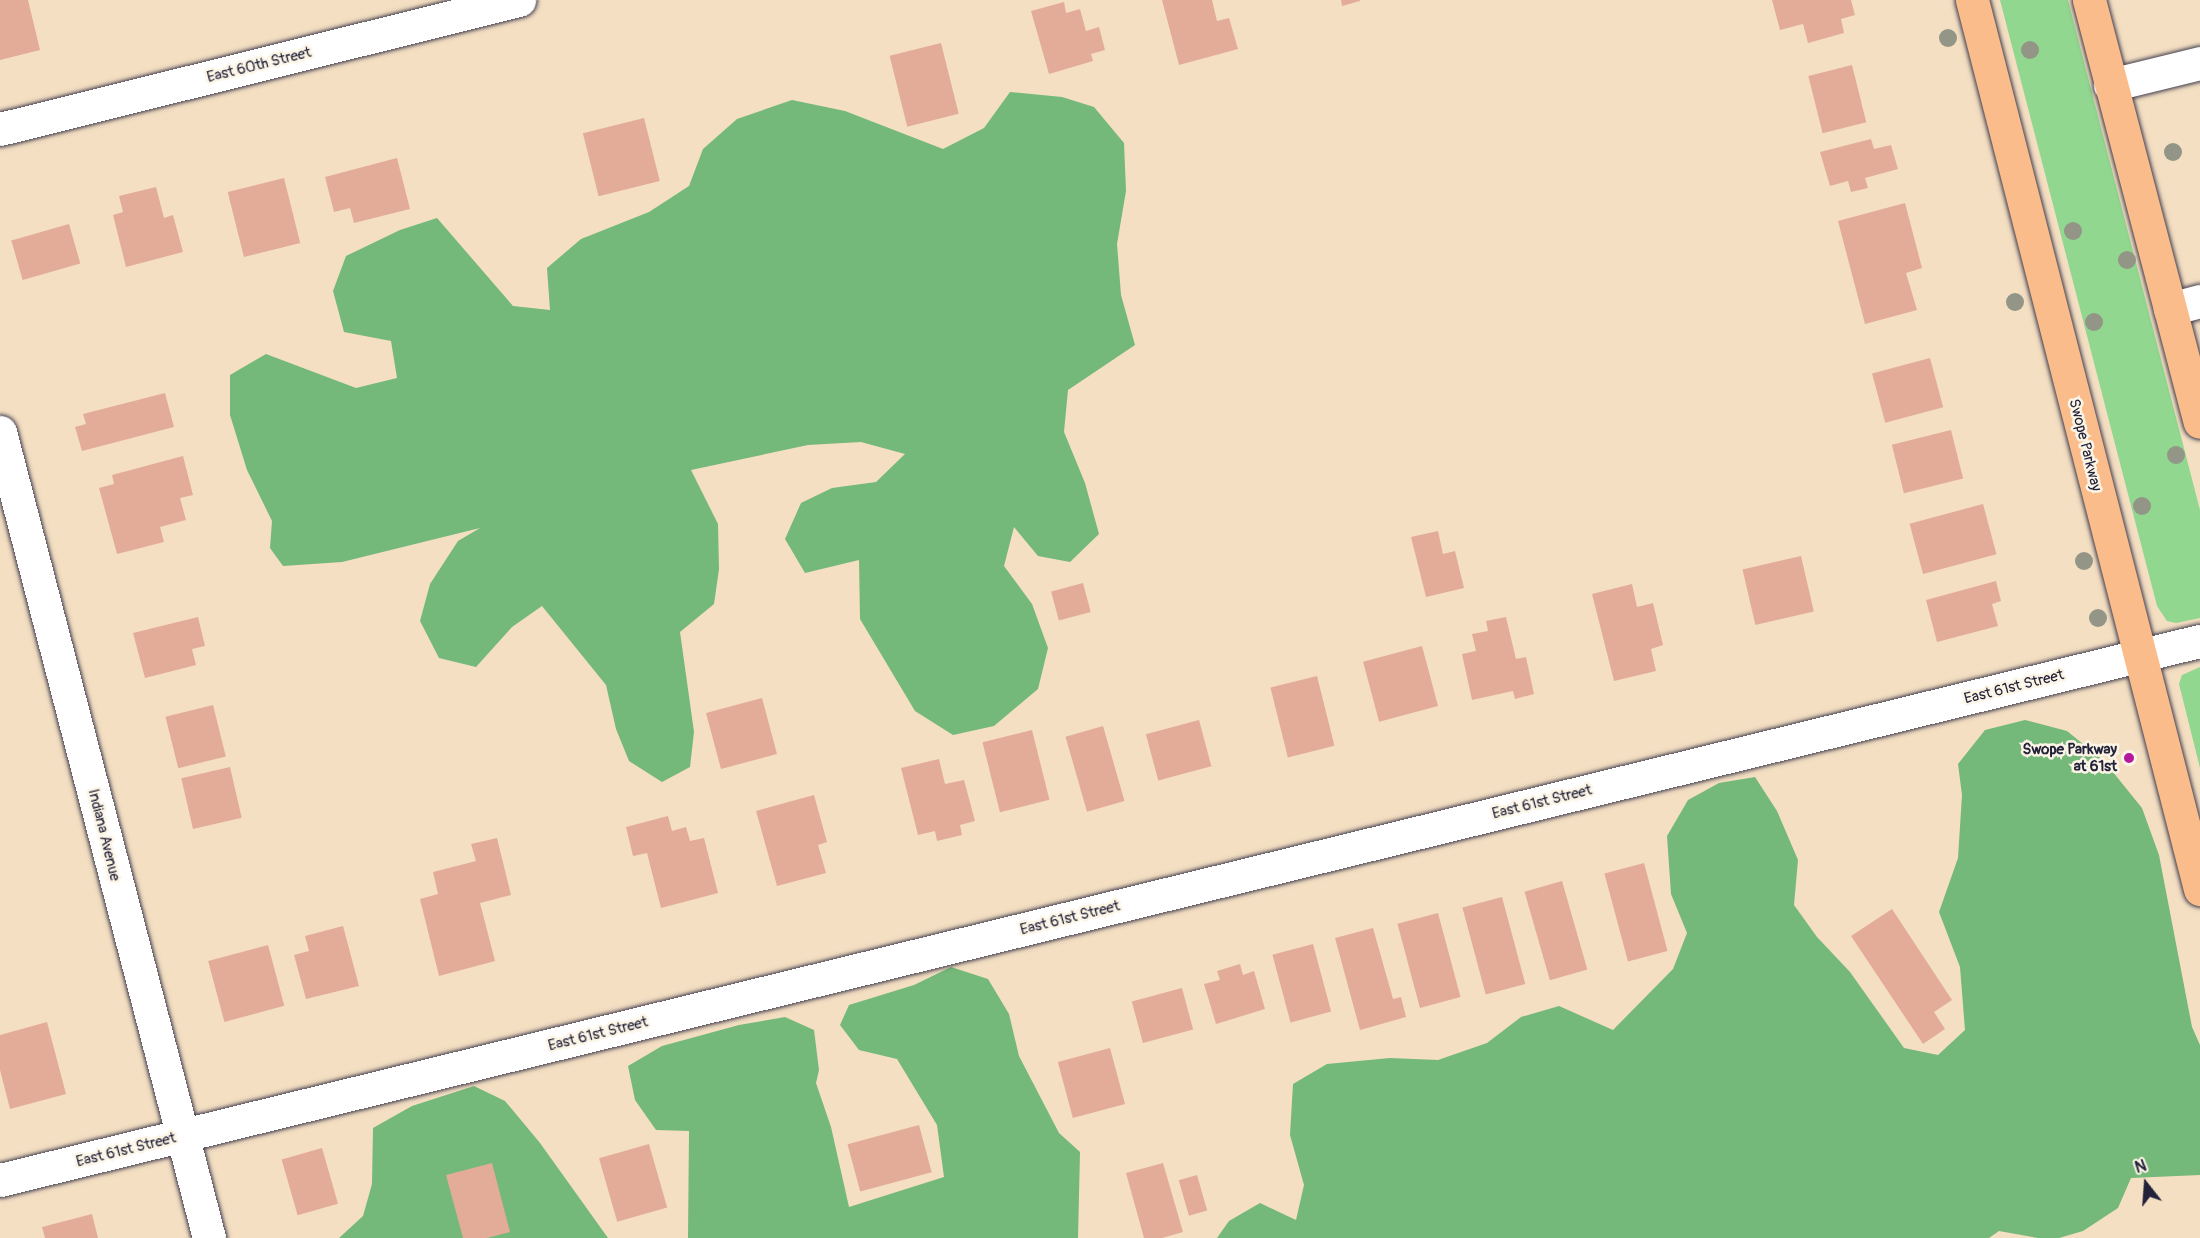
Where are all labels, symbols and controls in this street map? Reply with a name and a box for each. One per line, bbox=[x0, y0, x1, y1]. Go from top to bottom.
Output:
street label: East 60th Street bbox=[205, 43, 313, 87]
street label: Swope Parkway bbox=[2065, 397, 2105, 493]
street label: East 61st Street bbox=[1962, 666, 2066, 708]
place label: Swope Parkway at 61st bbox=[2022, 740, 2117, 775]
marker: Swope Parkway at 61st bbox=[2122, 751, 2136, 765]
street label: East 61st Street bbox=[1490, 781, 1594, 823]
street label: Indiana Avenue bbox=[84, 787, 124, 883]
street label: East 61st Street bbox=[1018, 897, 1122, 939]
street label: East 61st Street bbox=[546, 1013, 650, 1055]
street label: East 61st Street bbox=[74, 1129, 178, 1171]
north arrow bbox=[2116, 1154, 2176, 1214]
text: N bbox=[2133, 1156, 2149, 1178]

